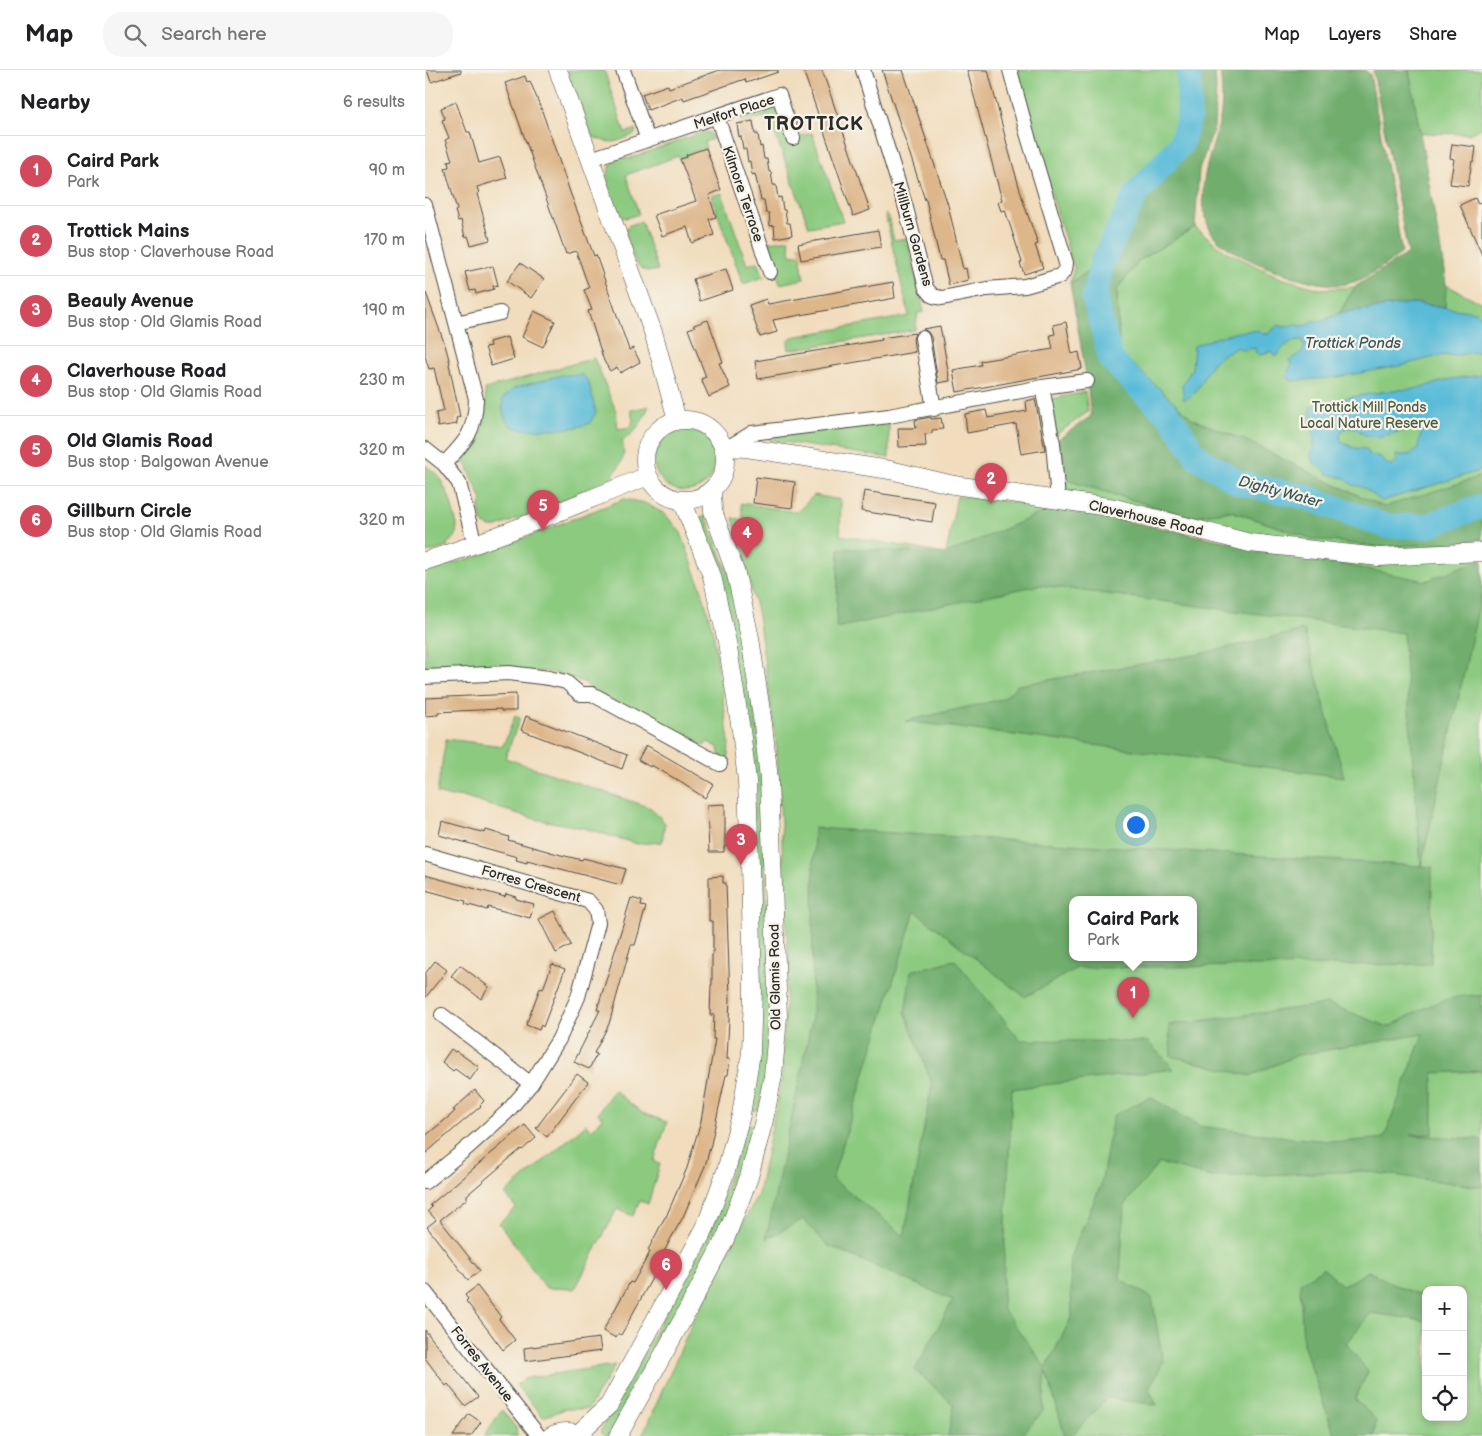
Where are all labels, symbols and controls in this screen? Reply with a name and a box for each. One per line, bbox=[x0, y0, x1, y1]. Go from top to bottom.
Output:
search box bbox=[103, 12, 453, 57]
text: Map bbox=[25, 20, 73, 49]
icon: search bbox=[121, 21, 149, 49]
text: Search here bbox=[161, 23, 267, 46]
text: Map bbox=[1264, 24, 1300, 45]
text: Layers bbox=[1328, 24, 1381, 45]
text: Share bbox=[1409, 24, 1457, 45]
text: Nearby bbox=[20, 90, 90, 115]
street label: Melfort Place bbox=[691, 91, 777, 133]
text: 6 results bbox=[343, 93, 405, 112]
district label: TROTTICK bbox=[764, 113, 864, 136]
street label: Kilmore Terrace bbox=[719, 144, 767, 244]
text: Caird Park bbox=[67, 150, 159, 173]
text: 1 bbox=[33, 161, 39, 180]
text: 90 m bbox=[369, 161, 405, 180]
text: Park bbox=[67, 173, 99, 192]
street label: Millburn Gardens bbox=[890, 180, 936, 288]
text: Trottick Mains bbox=[67, 220, 189, 243]
text: 2 bbox=[31, 231, 41, 250]
text: 170 m bbox=[364, 231, 405, 250]
text: Bus stop · Claverhouse Road bbox=[67, 243, 274, 262]
text: Beauly Avenue bbox=[67, 290, 194, 313]
text: 3 bbox=[31, 301, 41, 320]
text: 190 m bbox=[363, 301, 405, 320]
text: Bus stop · Old Glamis Road bbox=[67, 313, 262, 332]
water label: Trottick Ponds bbox=[1305, 334, 1402, 353]
text: Claverhouse Road bbox=[67, 360, 226, 383]
text: 4 bbox=[31, 371, 41, 390]
text: 230 m bbox=[359, 371, 405, 390]
text: Bus stop · Old Glamis Road bbox=[67, 383, 262, 402]
park label: Trottick Mill Ponds Local Nature Reserve bbox=[1300, 399, 1438, 432]
text: Old Glamis Road bbox=[67, 430, 213, 453]
text: 5 bbox=[31, 441, 41, 460]
text: 320 m bbox=[359, 441, 405, 460]
text: Bus stop · Balgowan Avenue bbox=[67, 453, 269, 472]
pin: 2 bbox=[975, 463, 1007, 504]
water label: Dighty Water bbox=[1237, 472, 1325, 513]
pin: 5 bbox=[527, 490, 559, 531]
street label: Claverhouse Road bbox=[1087, 497, 1205, 539]
text: Gillburn Circle bbox=[67, 500, 192, 523]
text: 6 bbox=[31, 511, 41, 530]
text: 320 m bbox=[359, 511, 405, 530]
pin: 4 bbox=[731, 517, 763, 558]
text: Bus stop · Old Glamis Road bbox=[67, 523, 262, 542]
your location bbox=[1123, 812, 1149, 838]
pin: 3 bbox=[725, 824, 757, 865]
street label: Forres Crescent bbox=[479, 862, 583, 907]
popup bbox=[1069, 896, 1197, 961]
text: Caird Park bbox=[1087, 908, 1179, 931]
street label: Old Glamis Road bbox=[766, 924, 784, 1030]
text: Park bbox=[1087, 931, 1119, 950]
pin: 1 bbox=[1117, 977, 1149, 1018]
pin: 6 bbox=[650, 1249, 682, 1290]
map controls bbox=[1422, 1286, 1467, 1421]
button: + bbox=[1422, 1286, 1467, 1331]
street label: Forres Avenue bbox=[447, 1323, 517, 1405]
button: − bbox=[1422, 1331, 1467, 1376]
button: locate bbox=[1422, 1376, 1467, 1421]

